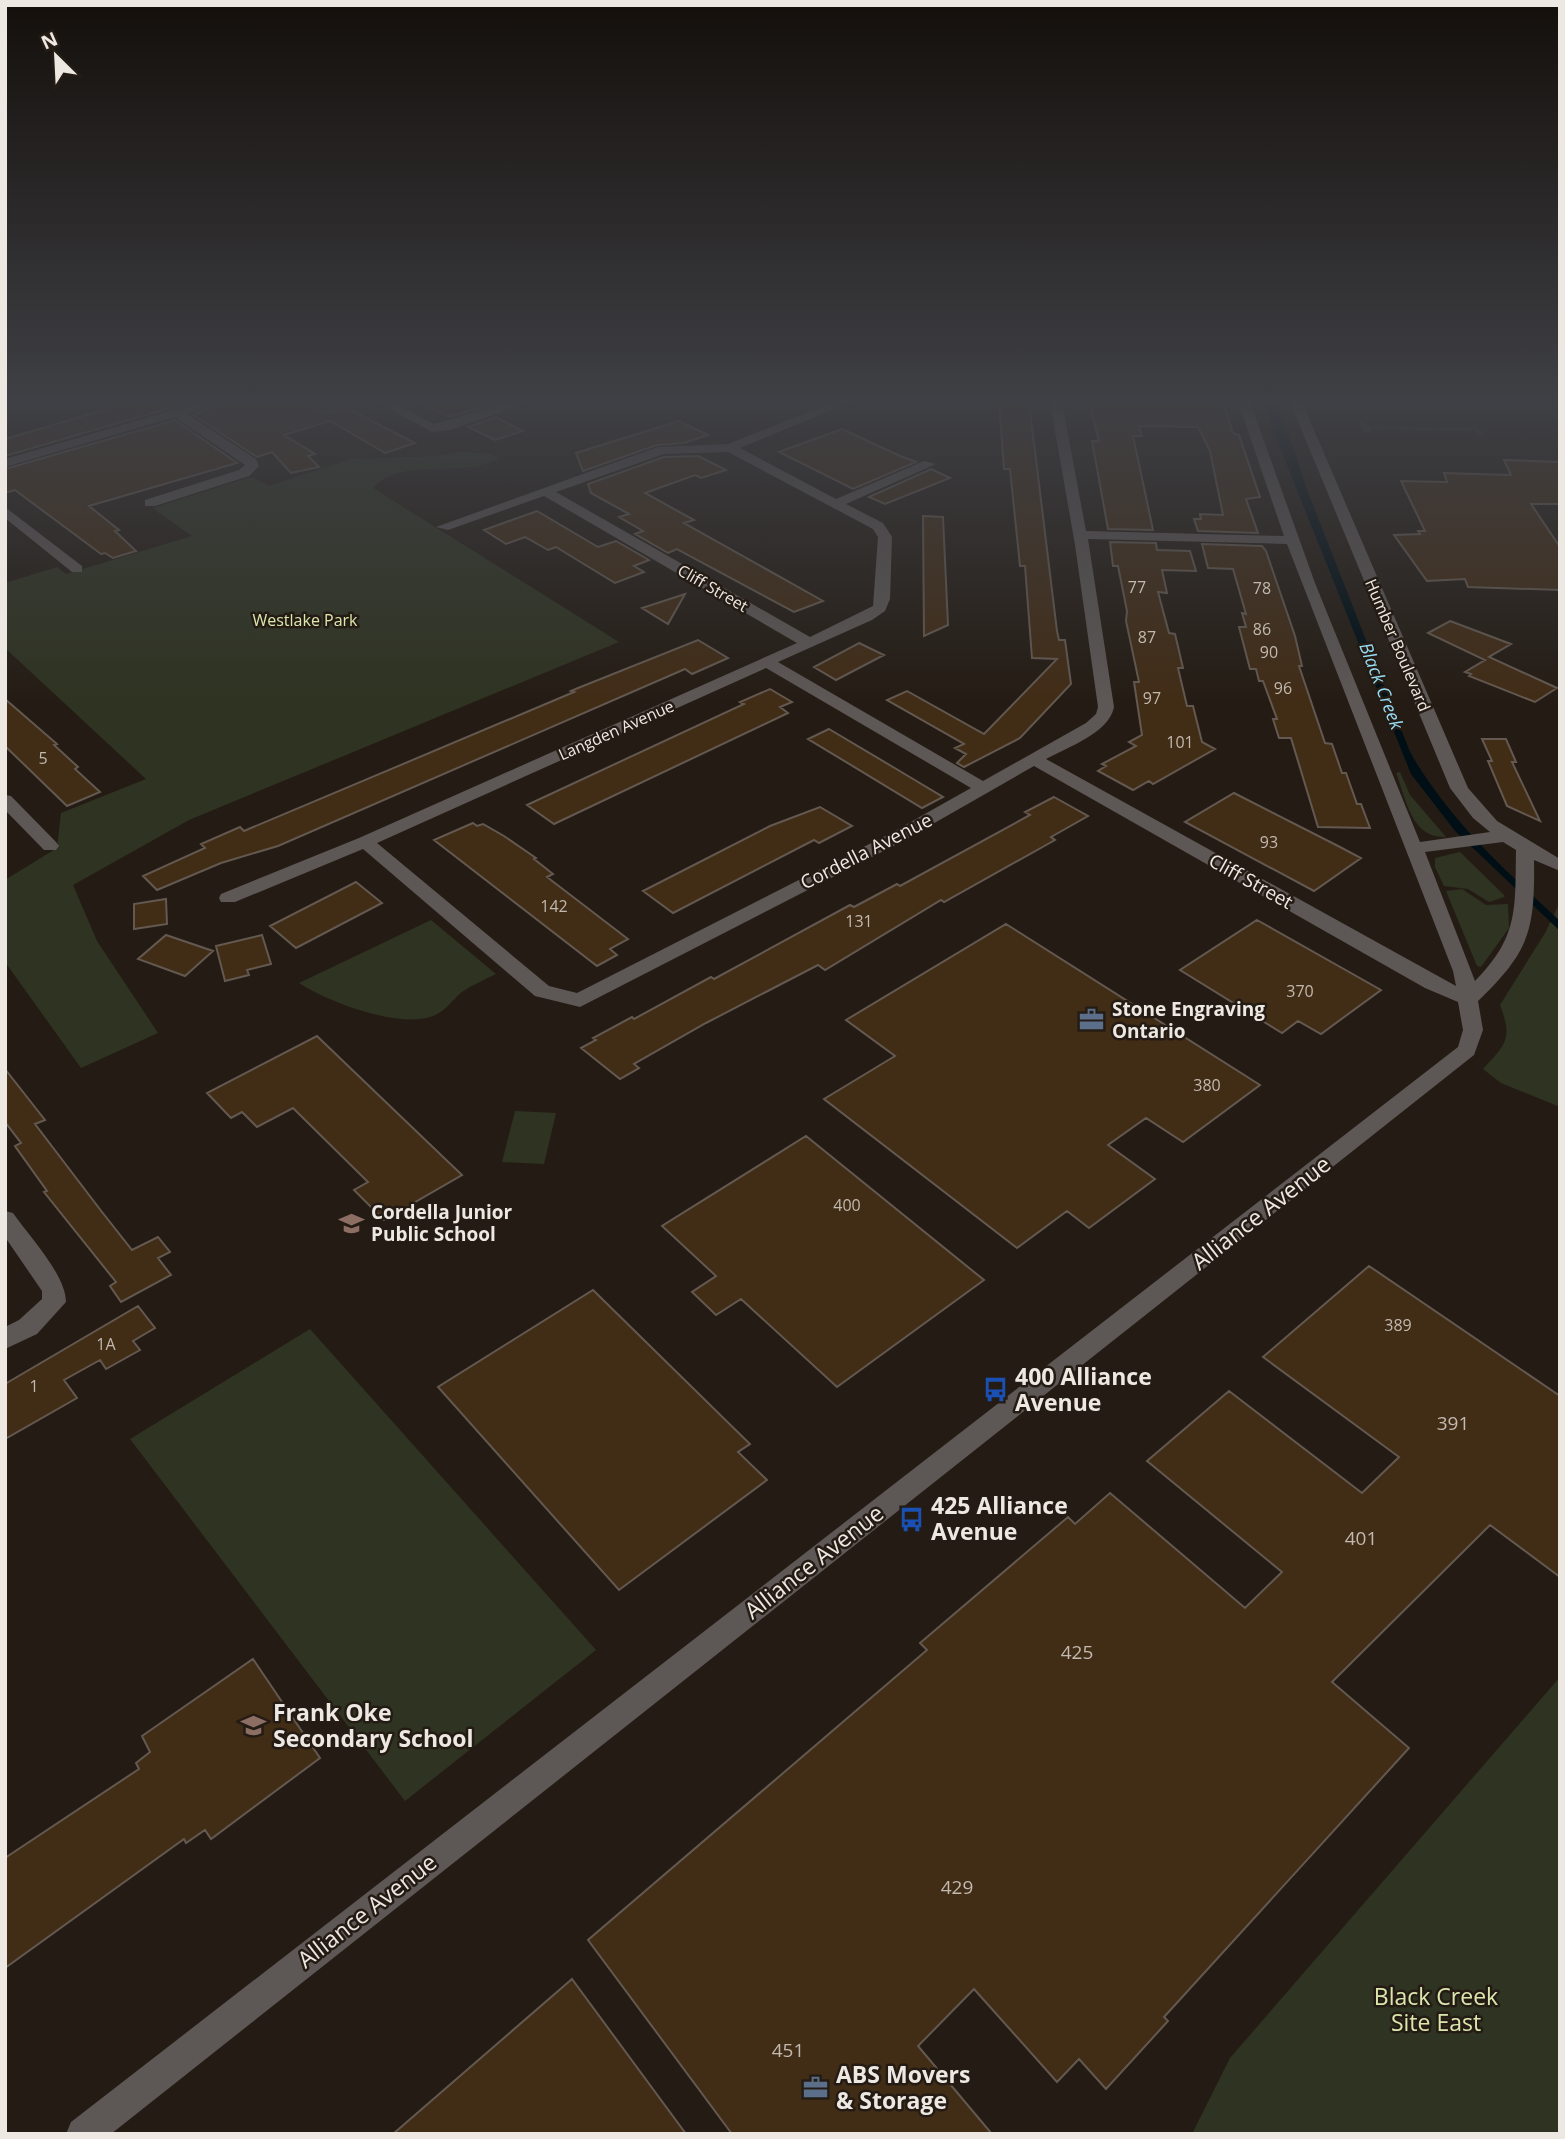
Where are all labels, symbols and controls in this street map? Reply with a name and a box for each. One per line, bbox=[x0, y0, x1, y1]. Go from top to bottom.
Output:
north arrow bbox=[21, 21, 91, 91]
text: N bbox=[37, 25, 61, 55]
street label: Cliff Street bbox=[674, 559, 752, 617]
street label: Humber Boulevard bbox=[1360, 575, 1436, 715]
house number: 77 bbox=[1128, 576, 1146, 598]
house number: 78 bbox=[1253, 577, 1271, 599]
park label: Westlake Park bbox=[252, 609, 358, 631]
house number: 86 bbox=[1253, 618, 1271, 640]
house number: 87 bbox=[1138, 626, 1156, 648]
water label: Black Creek bbox=[1354, 639, 1410, 734]
house number: 90 bbox=[1260, 641, 1278, 663]
house number: 96 bbox=[1274, 677, 1292, 699]
house number: 97 bbox=[1143, 687, 1161, 709]
street label: Langden Avenue bbox=[555, 695, 677, 765]
house number: 101 bbox=[1166, 731, 1194, 753]
house number: 5 bbox=[38, 747, 48, 769]
street label: Cordella Avenue bbox=[796, 807, 936, 895]
house number: 93 bbox=[1260, 831, 1278, 853]
street label: Cliff Street bbox=[1204, 847, 1298, 915]
house number: 142 bbox=[540, 895, 568, 917]
house number: 131 bbox=[845, 910, 873, 932]
house number: 370 bbox=[1286, 980, 1314, 1002]
place label: Stone Engraving Ontario bbox=[1112, 996, 1265, 1044]
office icon: Stone Engraving Ontario bbox=[1078, 1006, 1106, 1034]
house number: 380 bbox=[1193, 1074, 1221, 1096]
street label: Alliance Avenue bbox=[1184, 1148, 1337, 1277]
house number: 400 bbox=[833, 1194, 861, 1216]
place label: Cordella Junior Public School bbox=[371, 1199, 513, 1247]
school or university icon: Cordella Junior Public School bbox=[337, 1209, 365, 1237]
house number: 389 bbox=[1384, 1314, 1412, 1336]
house number: 1A bbox=[96, 1333, 117, 1355]
place label: 400 Alliance Avenue bbox=[1015, 1360, 1152, 1418]
house number: 1 bbox=[29, 1375, 39, 1397]
bus stop icon: 400 Alliance Avenue bbox=[981, 1376, 1009, 1404]
house number: 391 bbox=[1437, 1410, 1469, 1436]
place label: 425 Alliance Avenue bbox=[931, 1489, 1068, 1547]
street label: Alliance Avenue bbox=[737, 1497, 890, 1626]
bus stop icon: 425 Alliance Avenue bbox=[897, 1505, 925, 1533]
house number: 401 bbox=[1345, 1525, 1377, 1551]
house number: 425 bbox=[1061, 1639, 1093, 1665]
place label: Frank Oke Secondary School bbox=[273, 1696, 474, 1754]
school or university icon: Frank Oke Secondary School bbox=[239, 1712, 267, 1740]
street label: Alliance Avenue bbox=[290, 1846, 443, 1975]
house number: 429 bbox=[941, 1874, 973, 1900]
park label: Black Creek Site East bbox=[1374, 1980, 1498, 2038]
house number: 451 bbox=[772, 2037, 804, 2063]
place label: ABS Movers & Storage bbox=[836, 2058, 970, 2116]
office icon: ABS Movers & Storage bbox=[802, 2074, 830, 2102]

